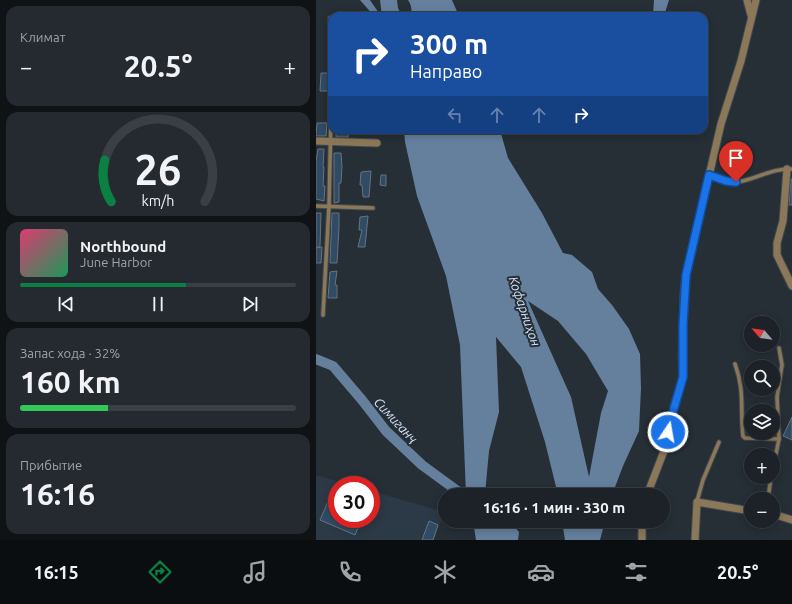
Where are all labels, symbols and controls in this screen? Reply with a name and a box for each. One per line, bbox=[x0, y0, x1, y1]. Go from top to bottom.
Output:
icon: right bbox=[344, 28, 396, 80]
text: 300 m bbox=[410, 28, 488, 59]
text: Климат bbox=[20, 30, 65, 44]
text: 20.5° bbox=[124, 49, 192, 83]
text: − bbox=[20, 54, 32, 79]
text: + bbox=[284, 54, 296, 79]
text: Направо bbox=[410, 61, 482, 81]
icon: left bbox=[444, 104, 466, 126]
icon: ahead bbox=[486, 104, 508, 126]
icon: ahead bbox=[528, 104, 550, 126]
icon: right bbox=[570, 104, 592, 126]
pin bbox=[719, 141, 753, 182]
text: 26 bbox=[135, 146, 181, 193]
icon: arrive bbox=[725, 147, 747, 169]
text: km/h bbox=[142, 193, 174, 209]
text: Northbound bbox=[80, 238, 166, 255]
text: June Harbor bbox=[80, 255, 152, 269]
water label: Кофарниҳон bbox=[507, 274, 543, 348]
icon: previous bbox=[55, 293, 77, 315]
icon: pause bbox=[147, 293, 169, 315]
icon: next bbox=[239, 293, 261, 315]
north arrow bbox=[744, 316, 780, 352]
map controls bbox=[744, 316, 780, 528]
text: Запас хода · 32% bbox=[20, 346, 120, 360]
button: search bbox=[744, 360, 780, 396]
text: 160 km bbox=[20, 365, 121, 399]
water label: Симиганҷ bbox=[372, 395, 421, 446]
button: layers bbox=[744, 404, 780, 440]
position arrow bbox=[647, 411, 689, 453]
button: + bbox=[744, 448, 780, 484]
text: Прибытие bbox=[20, 458, 82, 472]
speed limit sign: 30 bbox=[328, 476, 380, 528]
text: 16:16 bbox=[20, 477, 95, 511]
button: − bbox=[744, 492, 780, 528]
text: 16:16 · 1 мин · 330 m bbox=[483, 499, 625, 516]
icon: directions bbox=[146, 558, 174, 586]
icon: music bbox=[241, 558, 269, 586]
icon: phone bbox=[336, 558, 364, 586]
icon: climate bbox=[431, 558, 459, 586]
icon: car bbox=[527, 558, 555, 586]
icon: filters bbox=[622, 558, 650, 586]
text: 16:15 bbox=[34, 562, 79, 582]
text: 20.5° bbox=[717, 562, 758, 582]

